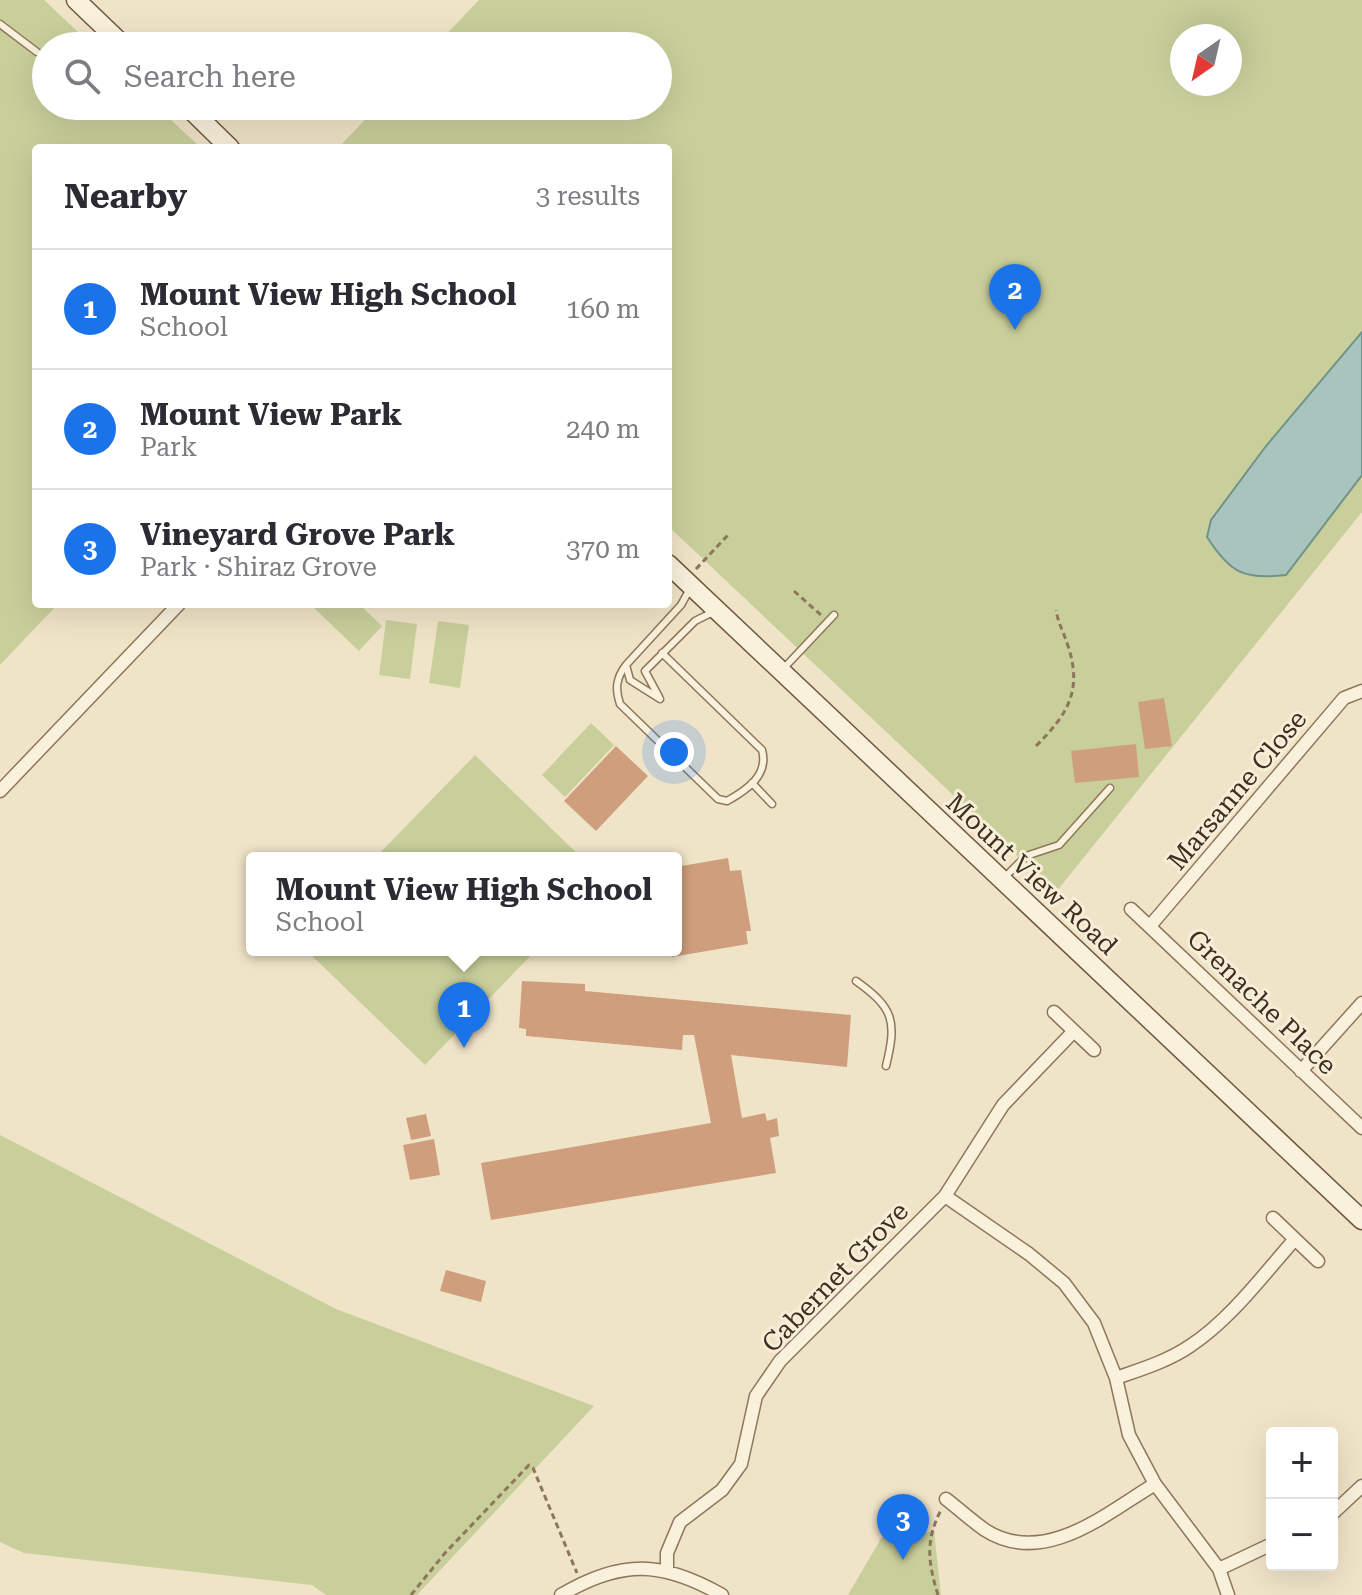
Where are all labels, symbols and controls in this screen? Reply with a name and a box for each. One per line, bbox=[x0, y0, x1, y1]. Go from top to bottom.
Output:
north arrow bbox=[1170, 24, 1242, 96]
search box bbox=[32, 32, 672, 120]
icon: search bbox=[60, 54, 104, 98]
text: Search here bbox=[124, 59, 296, 94]
text: Nearby bbox=[64, 176, 187, 216]
text: 3 results bbox=[536, 181, 640, 211]
pin: 2 bbox=[989, 264, 1041, 330]
text: Mount View High School bbox=[140, 277, 516, 312]
text: 1 bbox=[83, 294, 97, 324]
text: 160 m bbox=[566, 294, 640, 324]
text: School bbox=[140, 312, 228, 342]
text: Mount View Park bbox=[140, 397, 402, 432]
text: 2 bbox=[83, 414, 97, 444]
text: 240 m bbox=[566, 414, 640, 444]
text: Park bbox=[140, 432, 197, 462]
text: Vineyard Grove Park bbox=[140, 517, 455, 552]
text: 3 bbox=[83, 534, 97, 564]
text: 370 m bbox=[566, 534, 640, 564]
text: Park · Shiraz Grove bbox=[140, 552, 377, 582]
street label: Marsanne Close bbox=[1162, 704, 1312, 876]
your location bbox=[654, 732, 694, 772]
street label: Mount View Road bbox=[941, 787, 1124, 961]
popup bbox=[246, 852, 682, 956]
text: Mount View High School bbox=[276, 872, 652, 907]
text: School bbox=[276, 907, 364, 937]
street label: Grenache Place bbox=[1181, 923, 1343, 1081]
pin: 1 bbox=[438, 982, 490, 1048]
street label: Cabernet Grove bbox=[756, 1196, 914, 1358]
map controls bbox=[1266, 1427, 1338, 1571]
button: + bbox=[1266, 1427, 1338, 1499]
pin: 3 bbox=[877, 1494, 929, 1560]
button: − bbox=[1266, 1499, 1338, 1571]

